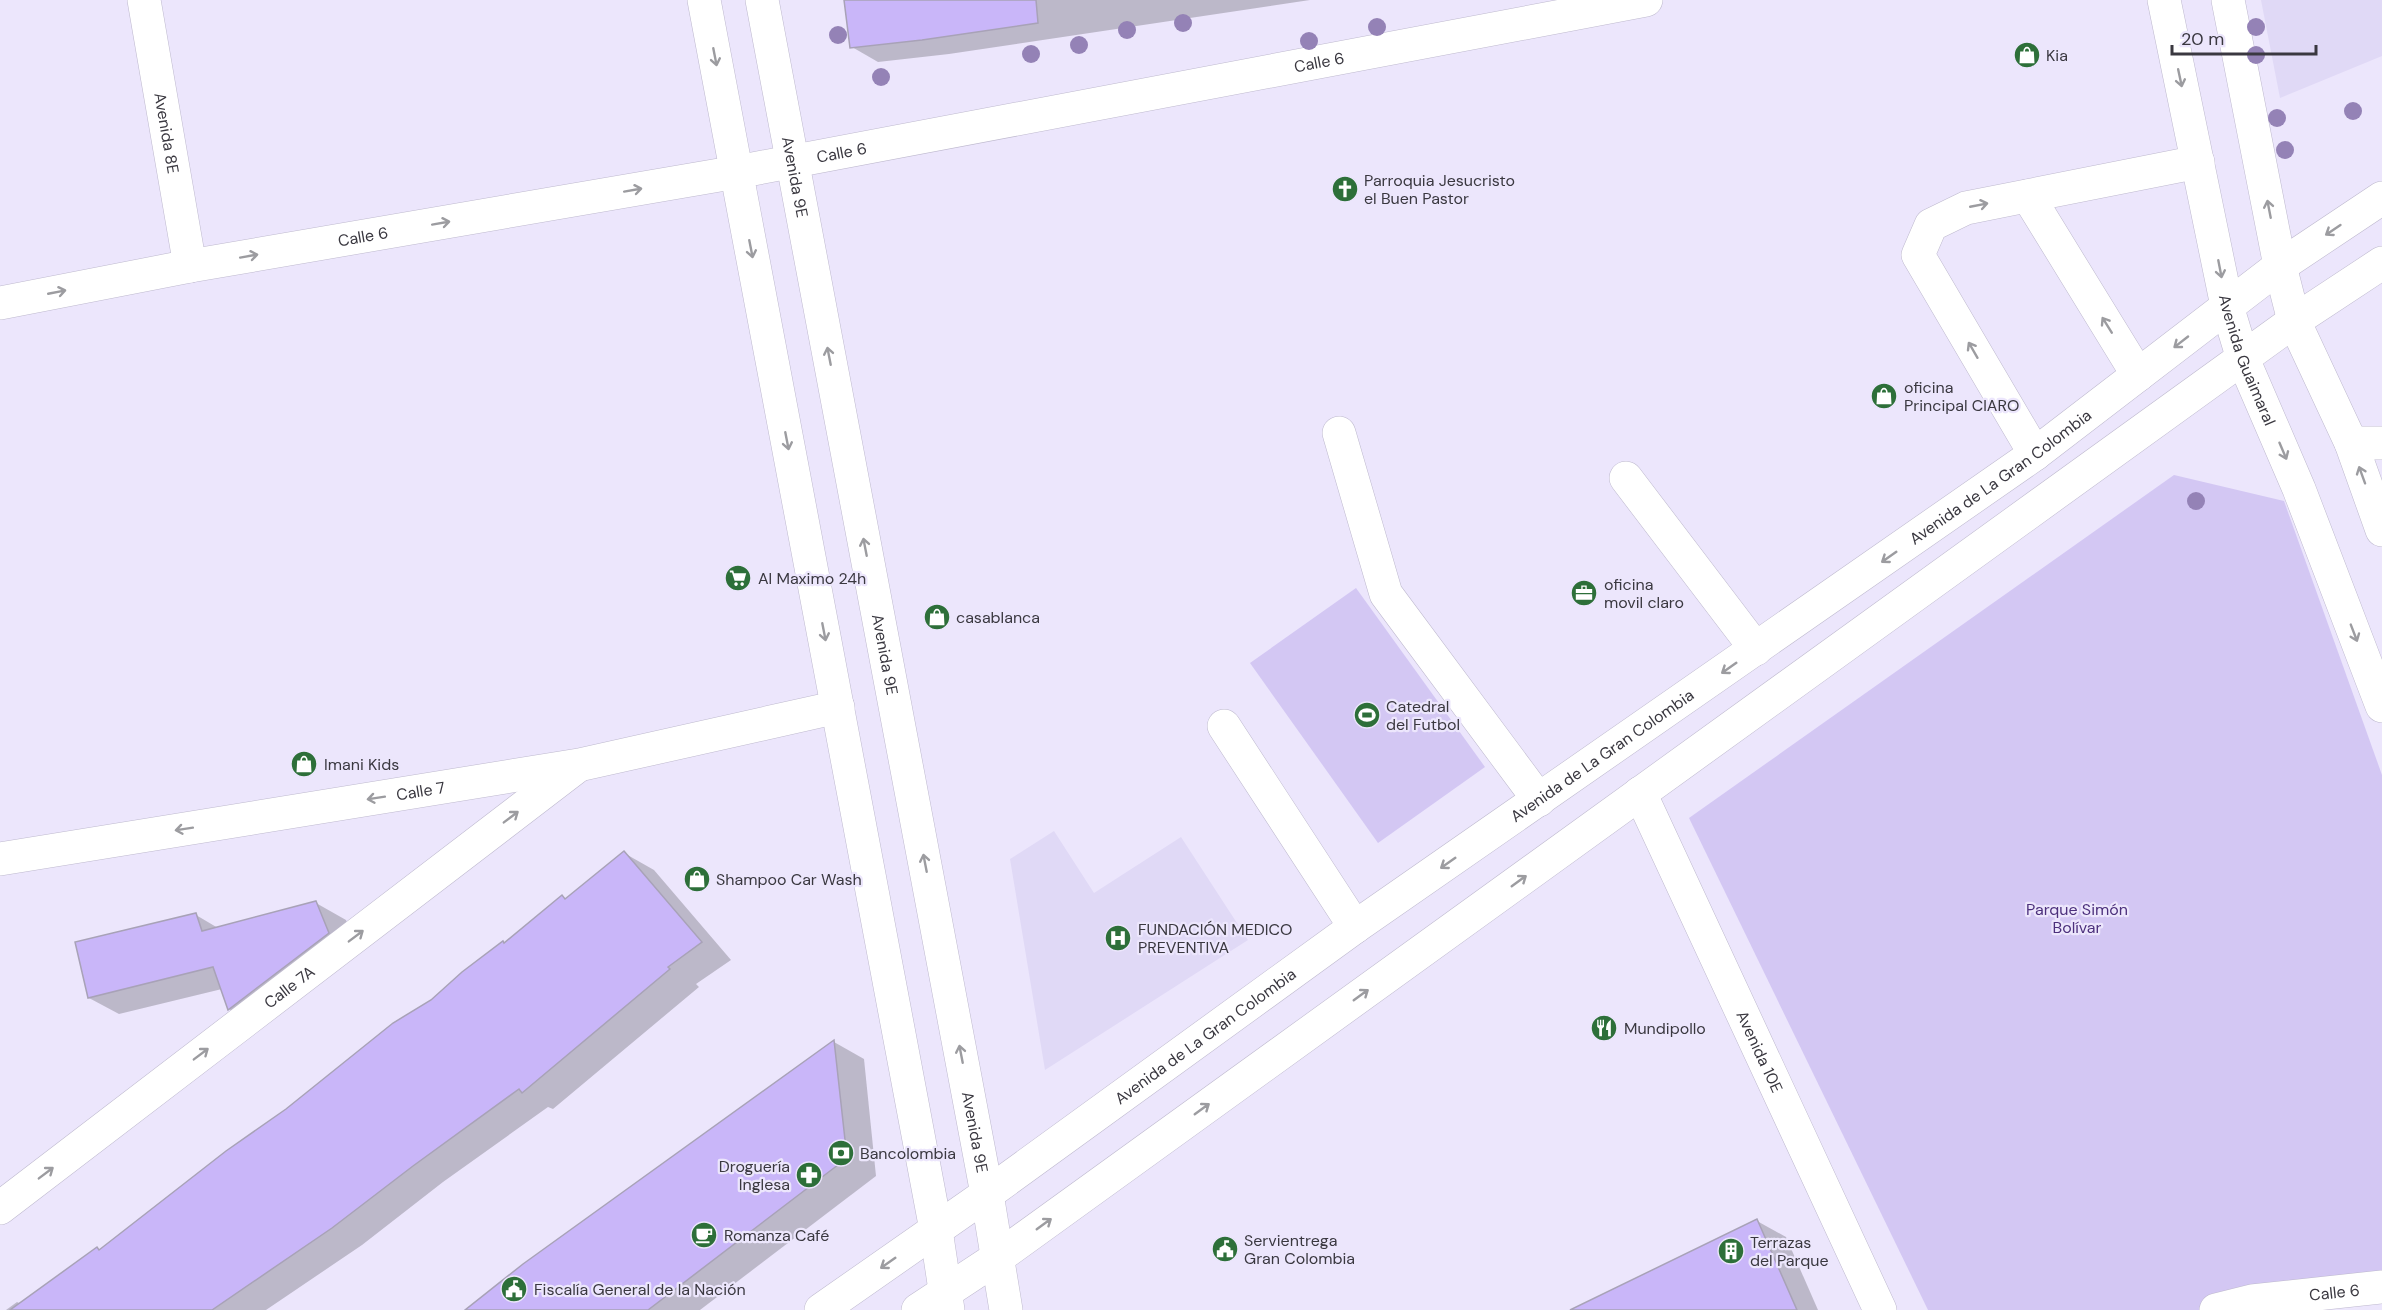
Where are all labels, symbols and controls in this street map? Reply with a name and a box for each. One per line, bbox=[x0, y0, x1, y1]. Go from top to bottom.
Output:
scale bar bbox=[2172, 18, 2316, 56]
text: 20 m bbox=[2181, 27, 2224, 51]
shop icon: Kia bbox=[2012, 40, 2042, 70]
place label: Kia bbox=[2046, 45, 2068, 66]
one-way arrow bbox=[710, 47, 721, 67]
street label: Calle 6 bbox=[1292, 47, 1346, 77]
one-way arrow bbox=[2175, 68, 2187, 87]
street label: Avenida 8E bbox=[150, 91, 184, 175]
street label: Avenida 9E bbox=[777, 135, 813, 219]
street label: Calle 6 bbox=[815, 137, 868, 167]
place label: Parroquia Jesucristo el Buen Pastor bbox=[1364, 170, 1515, 209]
church icon: Parroquia Jesucristo el Buen Pastor bbox=[1330, 174, 1360, 204]
one-way arrow bbox=[623, 184, 643, 195]
one-way arrow bbox=[1969, 199, 1988, 210]
one-way arrow bbox=[2263, 199, 2274, 219]
one-way arrow bbox=[431, 217, 450, 228]
street label: Calle 6 bbox=[336, 222, 390, 251]
one-way arrow bbox=[2326, 224, 2342, 236]
one-way arrow bbox=[746, 239, 757, 258]
one-way arrow bbox=[239, 250, 258, 261]
one-way arrow bbox=[2215, 258, 2226, 278]
one-way arrow bbox=[47, 286, 67, 297]
street label: Avenida Guaimaral bbox=[2214, 293, 2281, 429]
one-way arrow bbox=[2101, 317, 2113, 334]
one-way arrow bbox=[2173, 335, 2189, 348]
one-way arrow bbox=[1967, 342, 1979, 359]
one-way arrow bbox=[823, 346, 834, 366]
place label: oficina Principal ClARO bbox=[1904, 377, 2019, 416]
shop icon: oficina Principal ClARO bbox=[1869, 381, 1899, 411]
street label: Avenida de La Gran Colombia bbox=[1905, 404, 2095, 549]
one-way arrow bbox=[782, 430, 793, 450]
one-way arrow bbox=[2278, 442, 2289, 460]
one-way arrow bbox=[2356, 467, 2367, 485]
one-way arrow bbox=[859, 538, 870, 557]
one-way arrow bbox=[1881, 551, 1897, 563]
supermarket icon: Al Maximo 24h bbox=[723, 563, 753, 593]
place label: Al Maximo 24h bbox=[758, 568, 866, 589]
place label: oficina movil claro bbox=[1604, 574, 1684, 613]
office icon: oficina movil claro bbox=[1569, 578, 1599, 608]
shop icon: casablanca bbox=[922, 602, 952, 632]
place label: casablanca bbox=[956, 607, 1040, 628]
street label: Avenida 9E bbox=[867, 612, 903, 697]
one-way arrow bbox=[819, 622, 830, 642]
one-way arrow bbox=[2349, 623, 2360, 641]
one-way arrow bbox=[1721, 662, 1737, 674]
street label: Avenida de La Gran Colombia bbox=[1506, 684, 1698, 826]
place label: Catedral del Futbol bbox=[1386, 696, 1460, 735]
sports icon: Catedral del Futbol bbox=[1352, 700, 1382, 730]
shop icon: Imani Kids bbox=[289, 749, 319, 779]
place label: Imani Kids bbox=[324, 754, 399, 775]
street label: Calle 7 bbox=[394, 776, 446, 805]
one-way arrow bbox=[367, 792, 387, 803]
one-way arrow bbox=[502, 811, 518, 823]
one-way arrow bbox=[174, 824, 194, 835]
one-way arrow bbox=[919, 853, 930, 873]
one-way arrow bbox=[1440, 857, 1456, 869]
shop icon: Shampoo Car Wash bbox=[682, 864, 712, 894]
place label: Shampoo Car Wash bbox=[716, 869, 862, 890]
one-way arrow bbox=[1510, 875, 1526, 887]
park label: Parque Simón Bolívar bbox=[2026, 899, 2128, 938]
place label: FUNDACIÓN MEDICO PREVENTIVA bbox=[1138, 919, 1292, 958]
hospital icon: FUNDACIÓN MEDICO PREVENTIVA bbox=[1103, 923, 1133, 953]
one-way arrow bbox=[348, 929, 364, 942]
street label: Calle 7A bbox=[259, 960, 319, 1013]
street label: Avenida de La Gran Colombia bbox=[1110, 963, 1300, 1109]
one-way arrow bbox=[1352, 989, 1368, 1001]
street label: Avenida 10E bbox=[1732, 1007, 1788, 1096]
restaurant icon: Mundipollo bbox=[1589, 1013, 1619, 1043]
place label: Mundipollo bbox=[1624, 1018, 1706, 1039]
one-way arrow bbox=[955, 1045, 966, 1064]
one-way arrow bbox=[193, 1048, 209, 1061]
street label: Avenida 9E bbox=[957, 1090, 993, 1174]
one-way arrow bbox=[1194, 1103, 1210, 1116]
bank icon: Bancolombia bbox=[826, 1138, 856, 1168]
place label: Bancolombia bbox=[860, 1143, 956, 1164]
place label: Droguería Inglesa bbox=[719, 1156, 790, 1195]
pharmacy icon: Droguería Inglesa bbox=[794, 1160, 824, 1190]
one-way arrow bbox=[38, 1166, 54, 1179]
one-way arrow bbox=[1036, 1217, 1052, 1230]
cafe icon: Romanza Café bbox=[689, 1220, 719, 1250]
place label: Romanza Café bbox=[724, 1225, 829, 1246]
place label: Servientrega Gran Colombia bbox=[1244, 1230, 1355, 1269]
place label: Terrazas del Parque bbox=[1750, 1232, 1828, 1271]
public building icon: Servientrega Gran Colombia bbox=[1210, 1234, 1240, 1264]
building icon: Terrazas del Parque bbox=[1716, 1236, 1746, 1266]
one-way arrow bbox=[880, 1257, 896, 1270]
public building icon: Fiscalía General de la Nación bbox=[499, 1274, 529, 1304]
place label: Fiscalía General de la Nación bbox=[534, 1279, 746, 1300]
street label: Calle 6 bbox=[2308, 1279, 2361, 1305]

